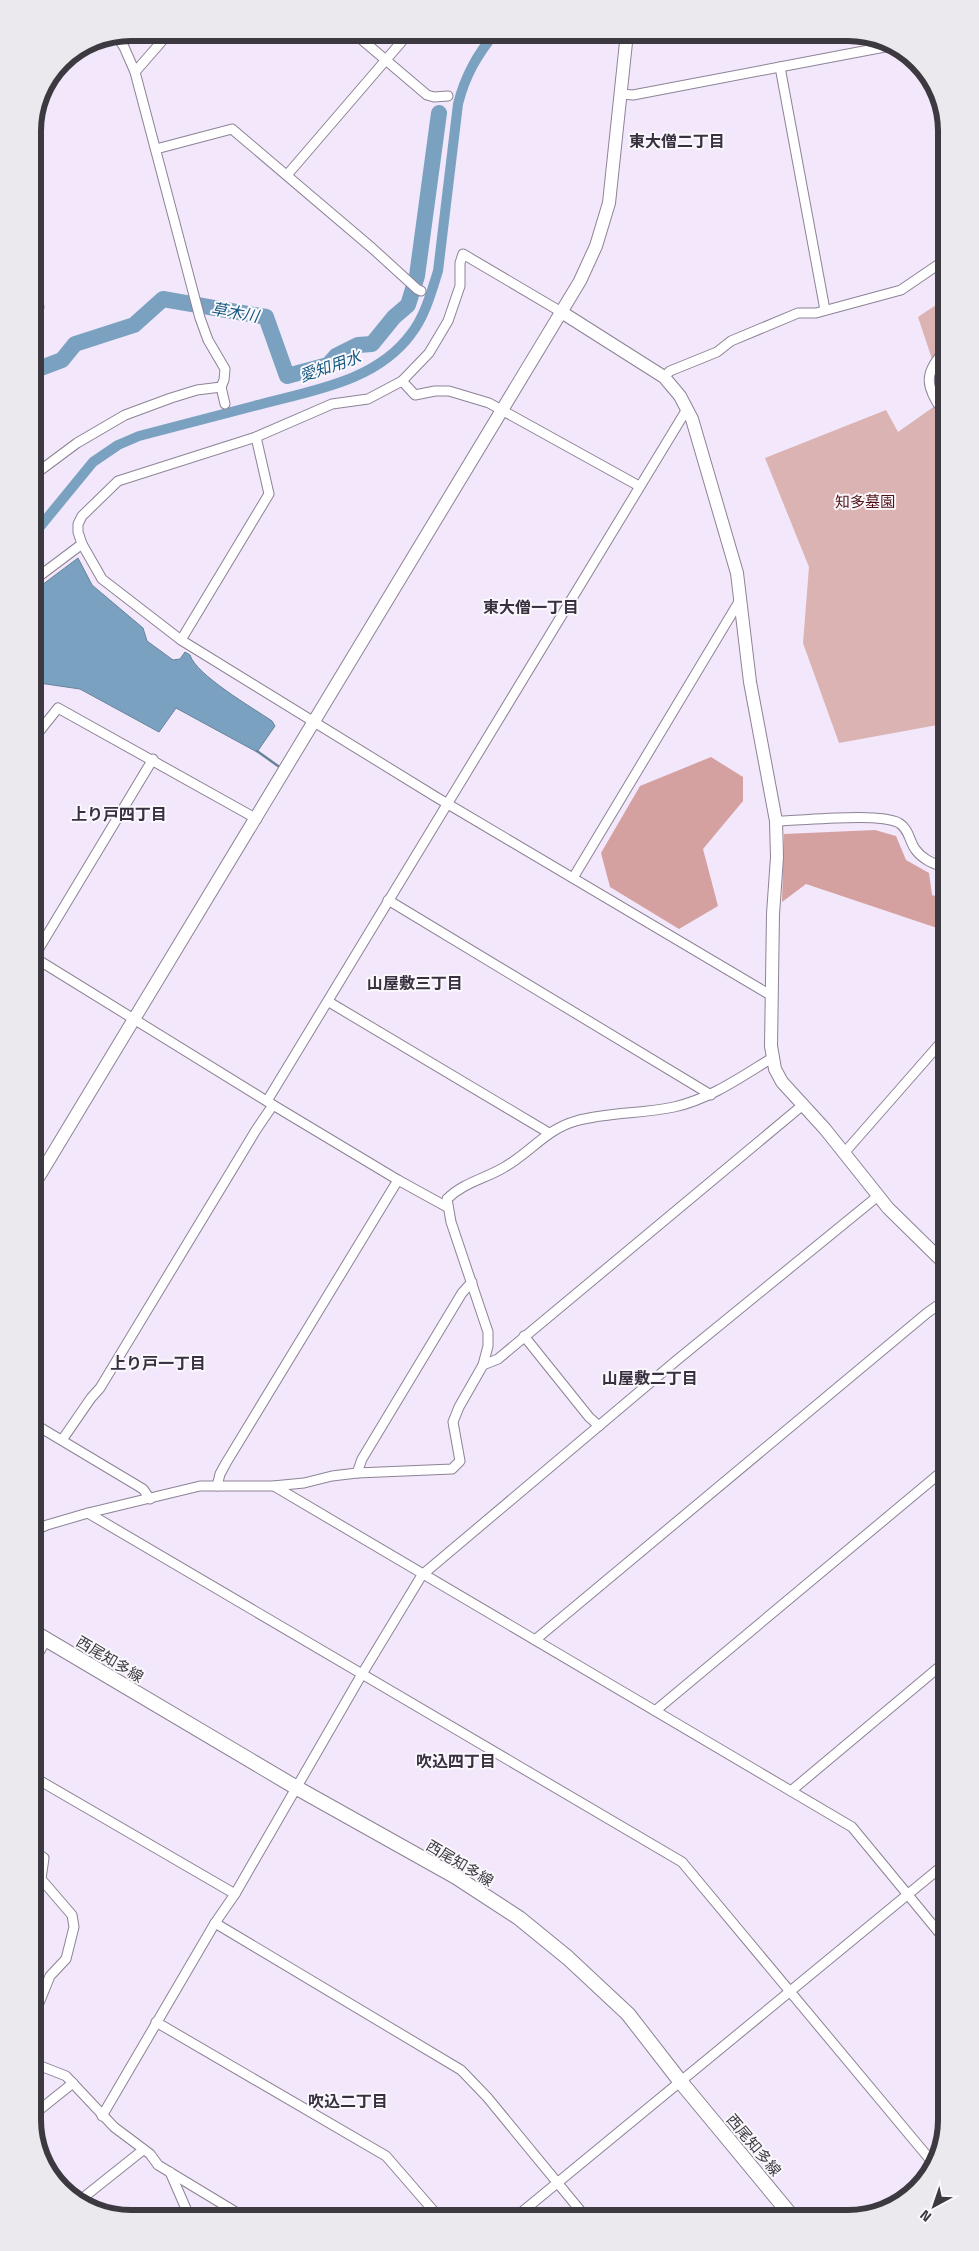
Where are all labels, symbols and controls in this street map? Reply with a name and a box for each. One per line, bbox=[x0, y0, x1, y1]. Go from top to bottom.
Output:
district label: 東大僧二丁目 bbox=[629, 129, 725, 153]
water label: 草木川 bbox=[209, 296, 263, 328]
water label: 愛知用水 bbox=[296, 344, 366, 388]
park label: 知多墓園 bbox=[835, 490, 895, 513]
district label: 東大僧一丁目 bbox=[483, 595, 579, 619]
district label: 上り戸四丁目 bbox=[71, 802, 167, 826]
district label: 山屋敷三丁目 bbox=[367, 971, 463, 995]
district label: 上り戸一丁目 bbox=[110, 1351, 206, 1375]
district label: 山屋敷二丁目 bbox=[602, 1366, 698, 1390]
street label: 西尾知多線 bbox=[72, 1630, 148, 1688]
district label: 吹込四丁目 bbox=[416, 1749, 496, 1773]
street label: 西尾知多線 bbox=[422, 1834, 498, 1892]
district label: 吹込二丁目 bbox=[308, 2089, 388, 2113]
street label: 西尾知多線 bbox=[721, 2109, 787, 2181]
north arrow bbox=[909, 2181, 959, 2231]
text: N bbox=[915, 2205, 936, 2228]

